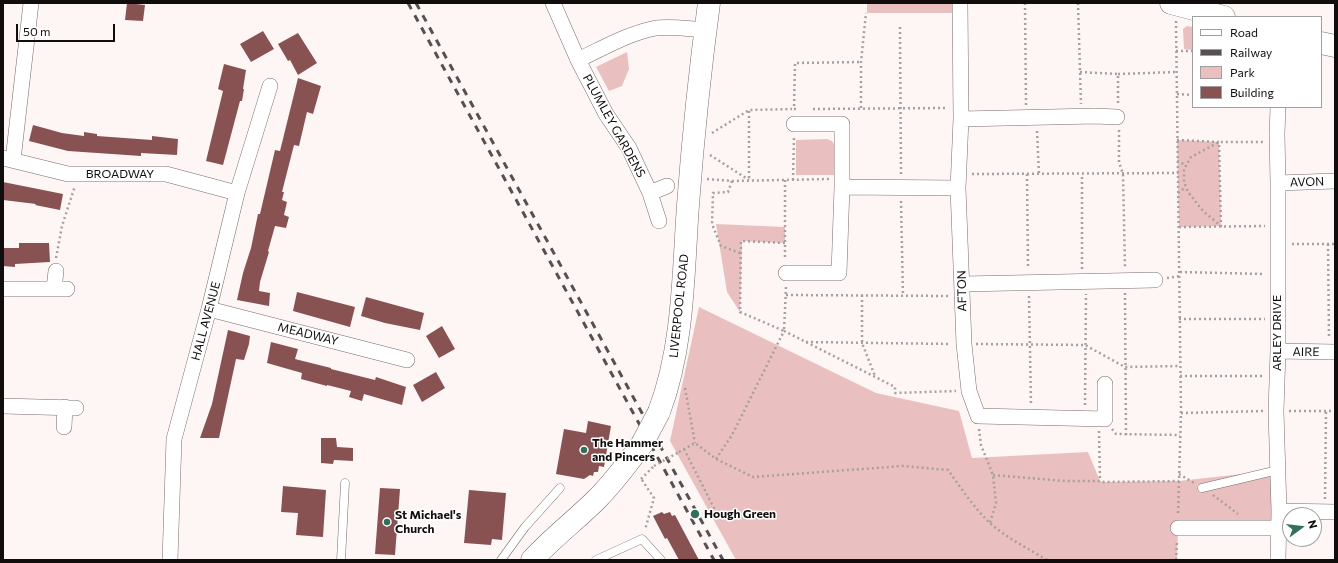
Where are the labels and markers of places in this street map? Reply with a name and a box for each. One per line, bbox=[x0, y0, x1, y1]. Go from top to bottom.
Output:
place label: The Hammer and Pincers bbox=[592, 436, 663, 464]
marker: The Hammer and Pincers bbox=[579, 445, 589, 455]
place label: Hough Green bbox=[704, 507, 776, 521]
place label: St Michael's Church bbox=[395, 508, 461, 536]
marker: Hough Green bbox=[689, 508, 701, 520]
marker: St Michael's Church bbox=[382, 517, 392, 527]

